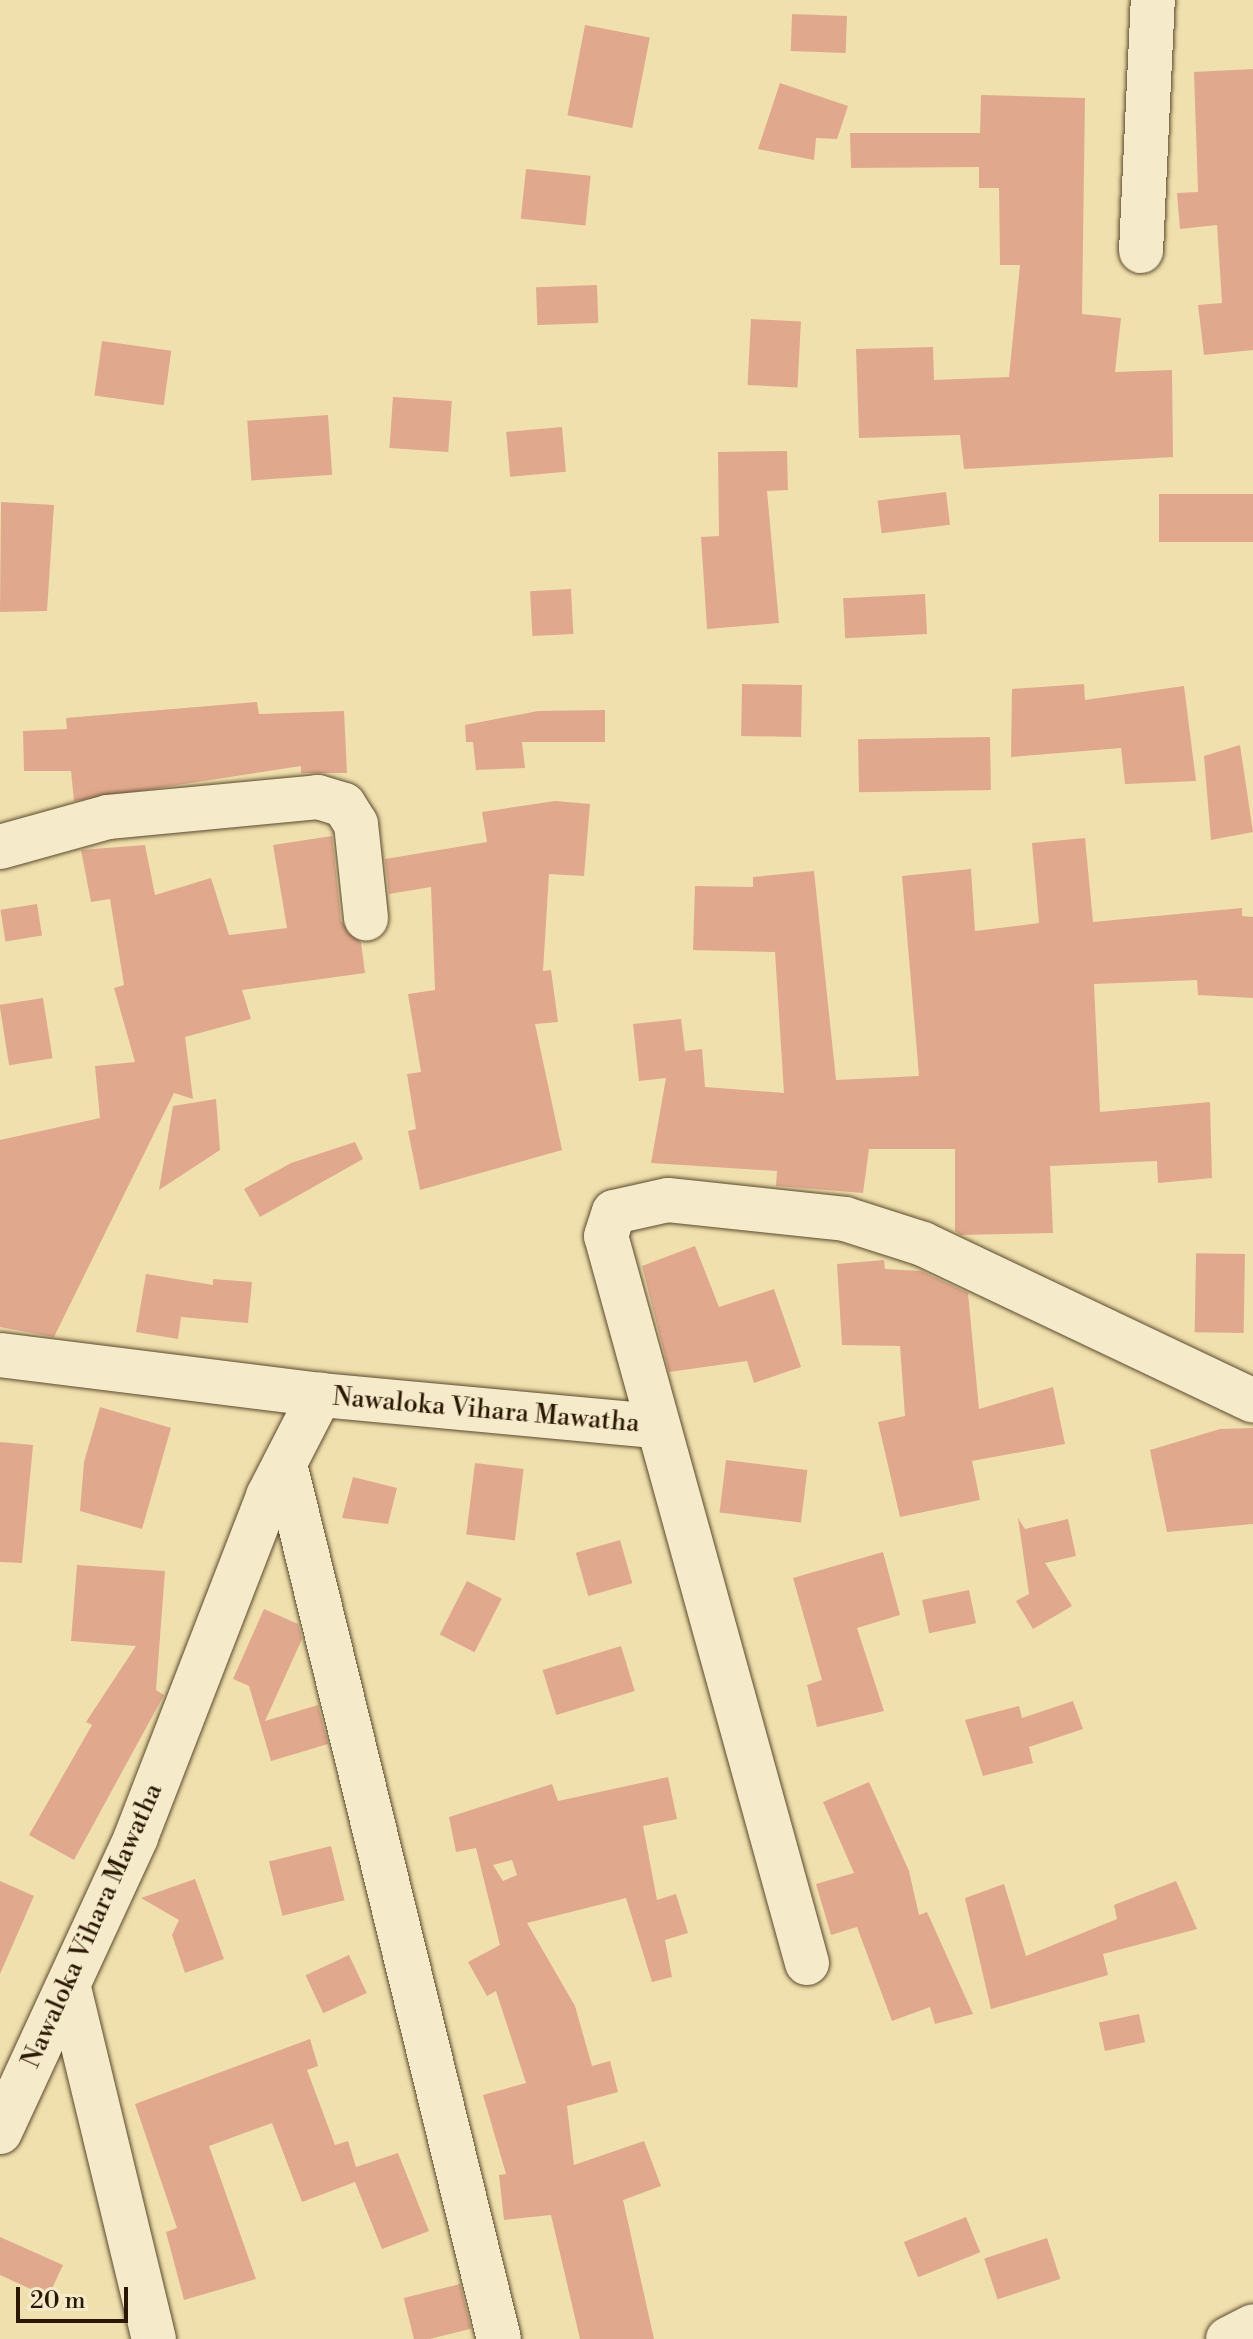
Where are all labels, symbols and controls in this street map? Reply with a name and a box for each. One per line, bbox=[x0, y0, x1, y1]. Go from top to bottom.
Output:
street label: Nawaloka Vihara Mawatha bbox=[331, 1382, 641, 1440]
street label: Nawaloka Vihara Mawatha bbox=[16, 1779, 170, 2073]
scale bar bbox=[20, 2271, 132, 2321]
text: 20 m bbox=[30, 2286, 86, 2316]

